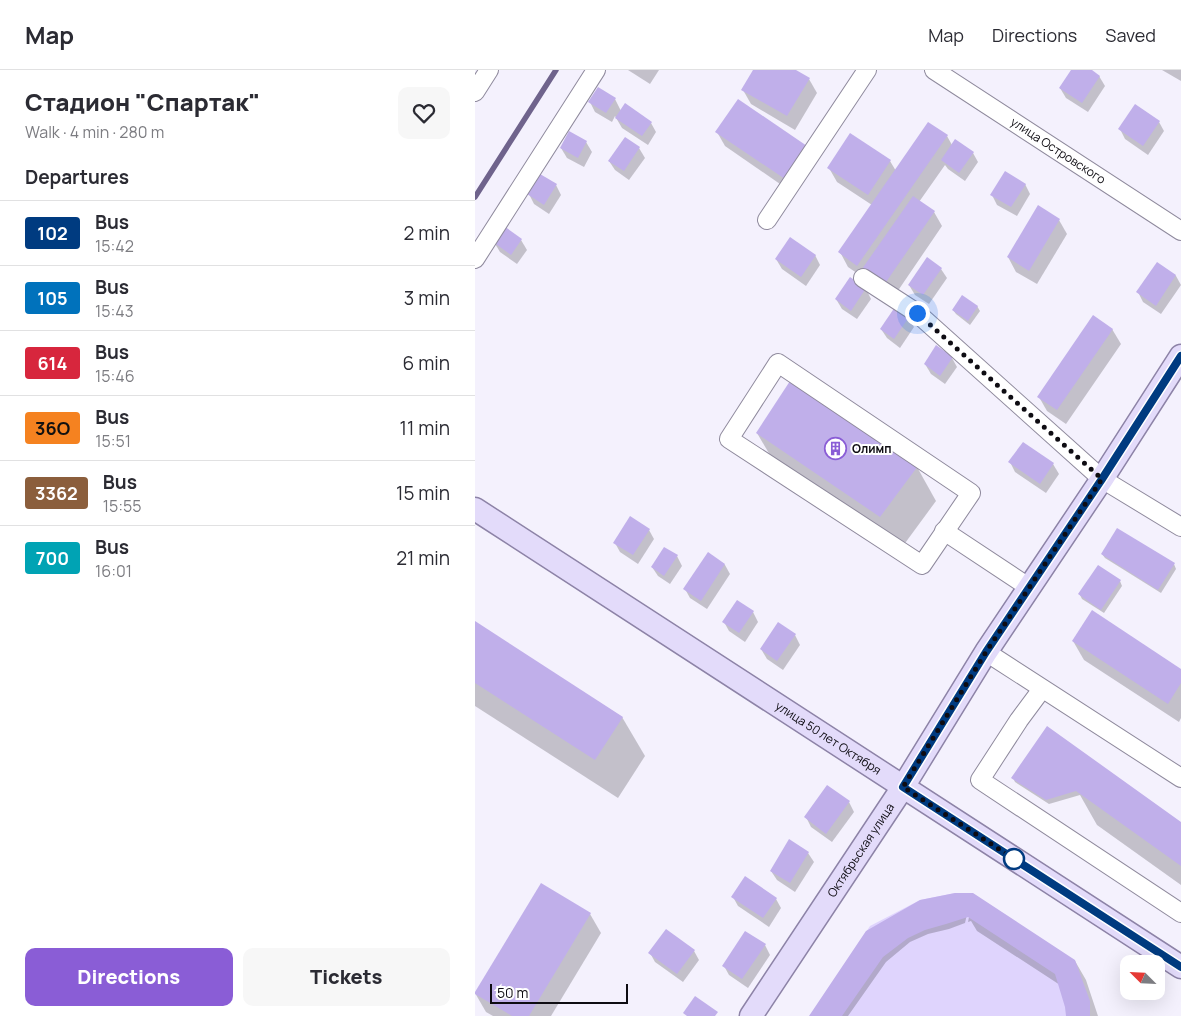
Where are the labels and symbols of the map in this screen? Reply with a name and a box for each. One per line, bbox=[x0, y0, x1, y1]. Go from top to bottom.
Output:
street label: улица Островского bbox=[1007, 113, 1109, 188]
your location bbox=[905, 301, 930, 326]
building icon: Олимп bbox=[824, 437, 848, 461]
place label: Олимп bbox=[852, 440, 892, 457]
street label: улица 50 лет Октября bbox=[772, 697, 885, 778]
street label: Октябрьская улица bbox=[823, 799, 898, 900]
unlabelled marker bbox=[1003, 848, 1025, 870]
north arrow bbox=[1120, 955, 1165, 1000]
scale bar bbox=[490, 981, 627, 1004]

